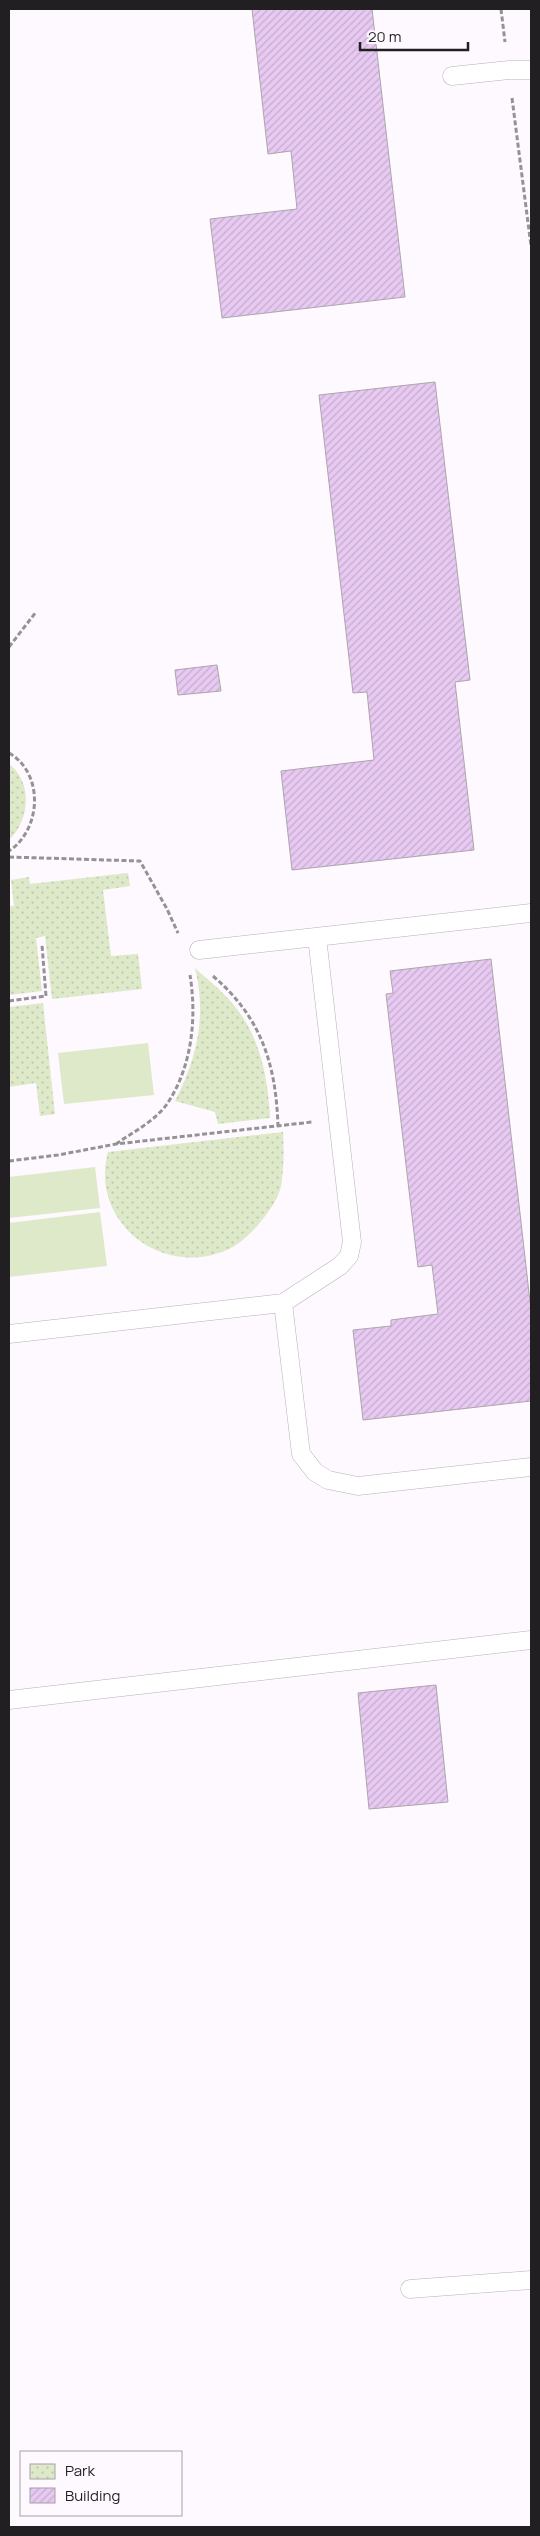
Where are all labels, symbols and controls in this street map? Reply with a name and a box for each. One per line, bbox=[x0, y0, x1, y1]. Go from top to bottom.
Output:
scale bar bbox=[360, 20, 468, 52]
text: 20 m bbox=[368, 26, 401, 47]
legend bbox=[20, 2451, 182, 2516]
text: Park bbox=[65, 2460, 95, 2481]
text: Building bbox=[65, 2485, 120, 2506]

